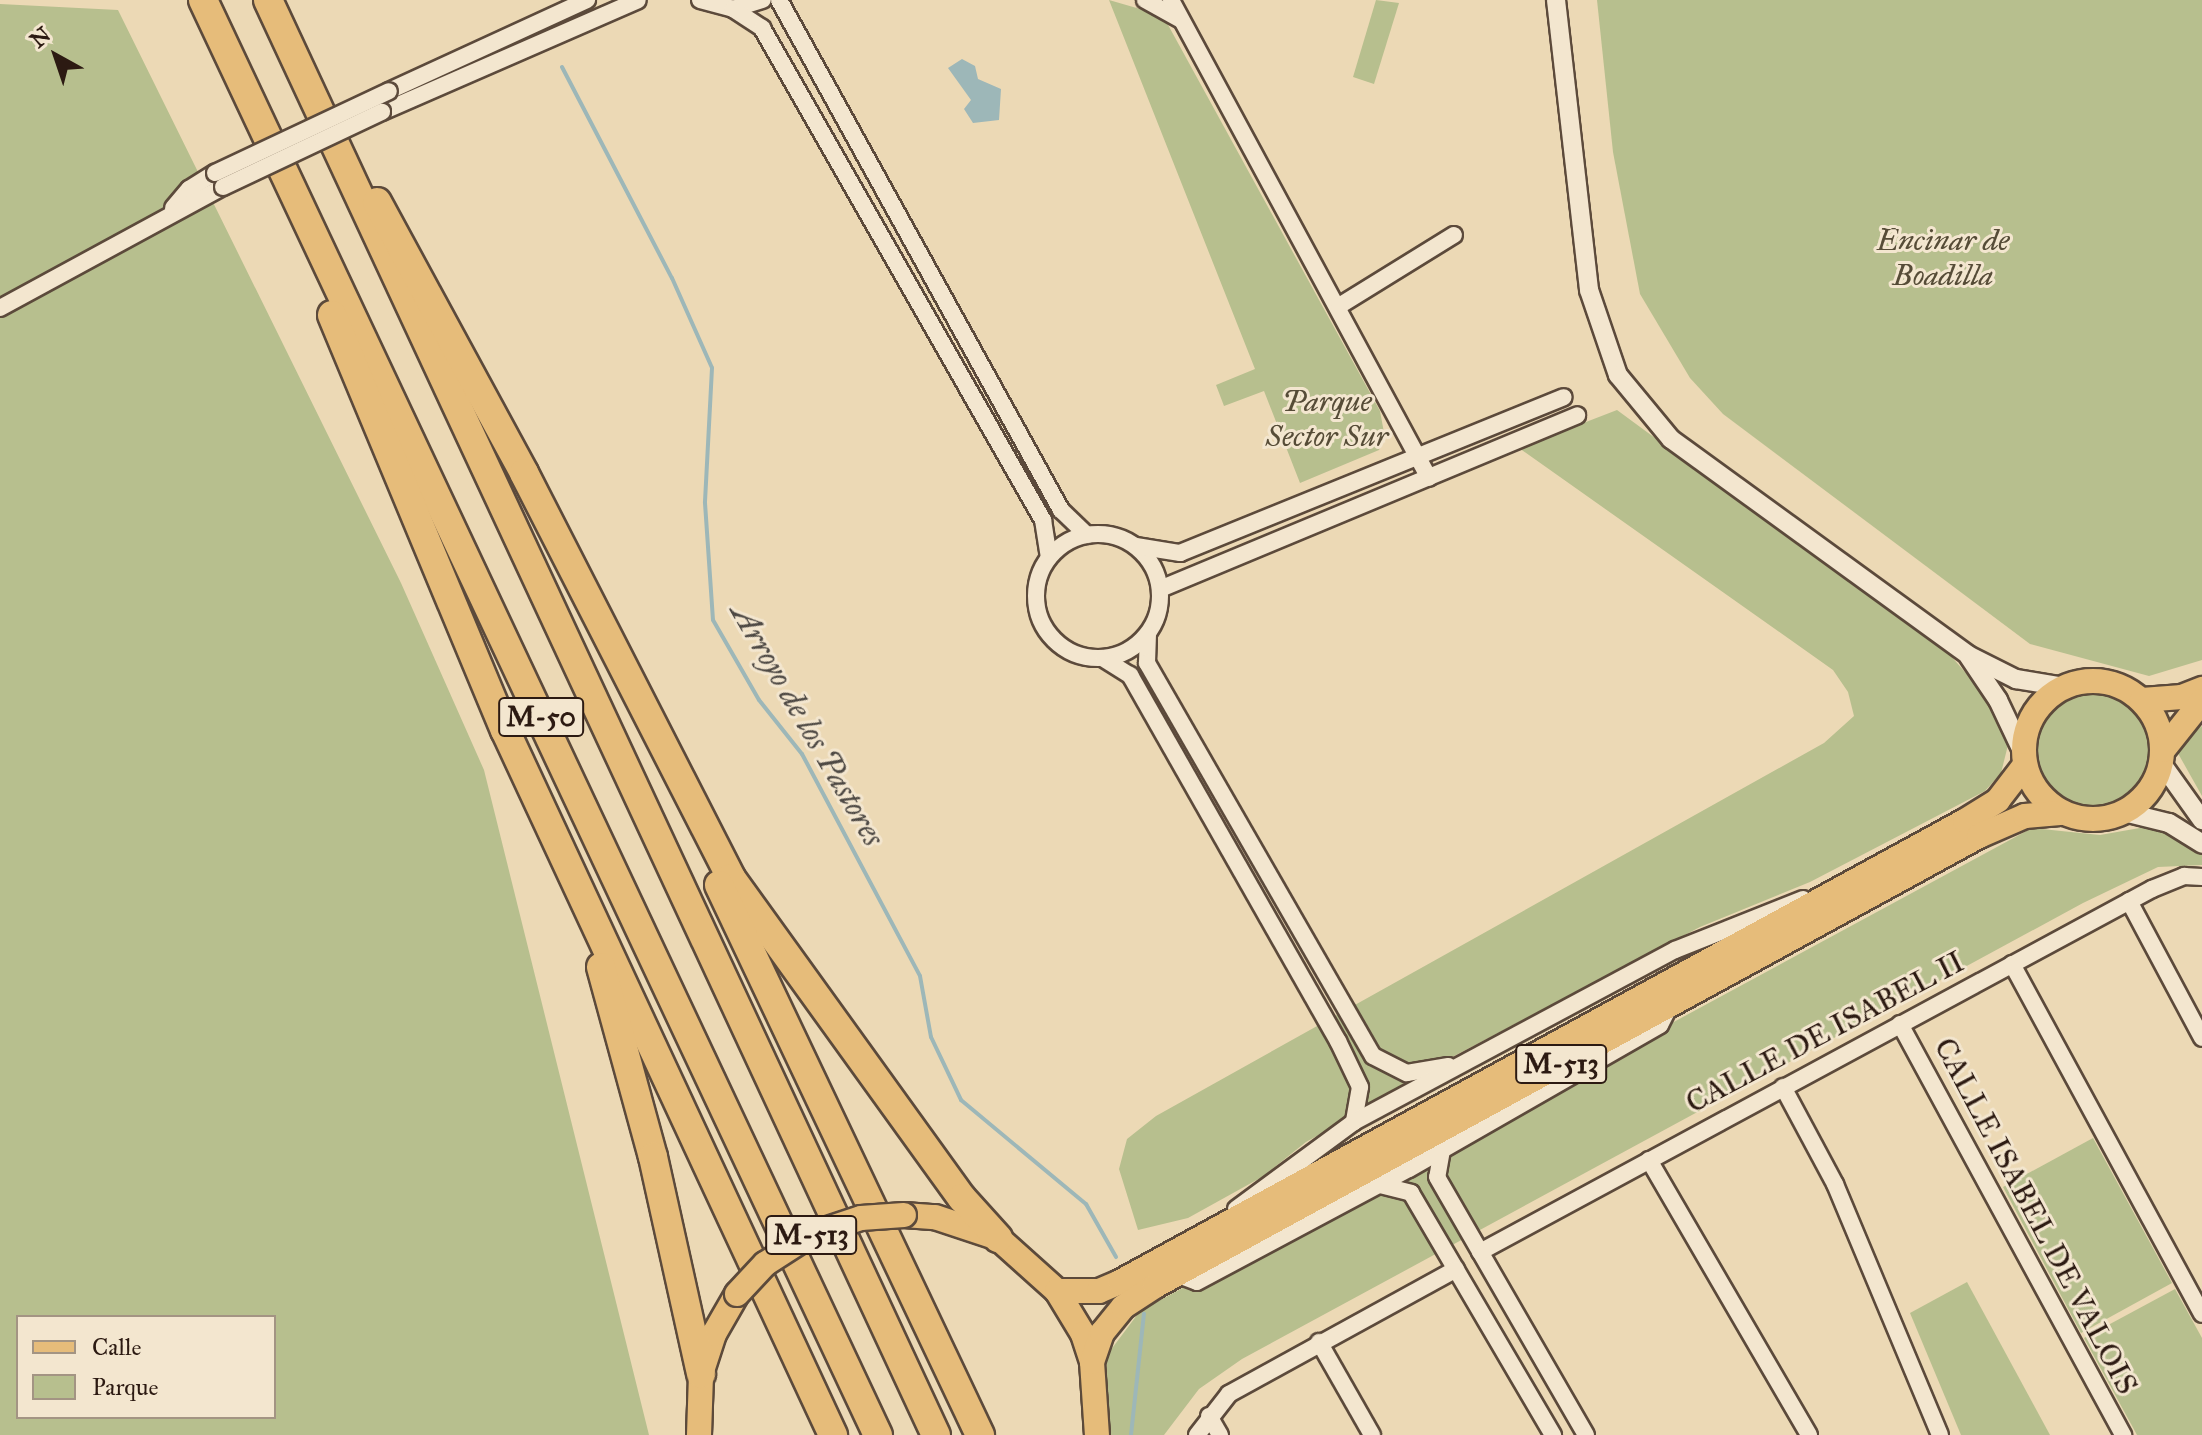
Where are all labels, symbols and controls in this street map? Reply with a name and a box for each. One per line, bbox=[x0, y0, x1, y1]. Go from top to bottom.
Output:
north arrow bbox=[16, 16, 96, 96]
text: N bbox=[24, 21, 56, 54]
park label: Encinar de Boadilla bbox=[1877, 222, 2009, 292]
park label: Parque Sector Sur bbox=[1266, 383, 1388, 454]
water label: Arroyo de los Pastores bbox=[722, 597, 892, 853]
road number: M-50 bbox=[497, 693, 585, 741]
street label: CALLE DE ISABEL II bbox=[1680, 943, 1970, 1121]
street label: CALLE ISABEL DE VALOIS bbox=[1927, 1032, 2145, 1400]
road number: M-513 bbox=[1515, 1040, 1607, 1088]
road number: M-513 bbox=[765, 1211, 857, 1259]
legend bbox=[16, 1315, 276, 1419]
text: Calle bbox=[92, 1332, 141, 1362]
text: Parque bbox=[92, 1372, 159, 1402]

